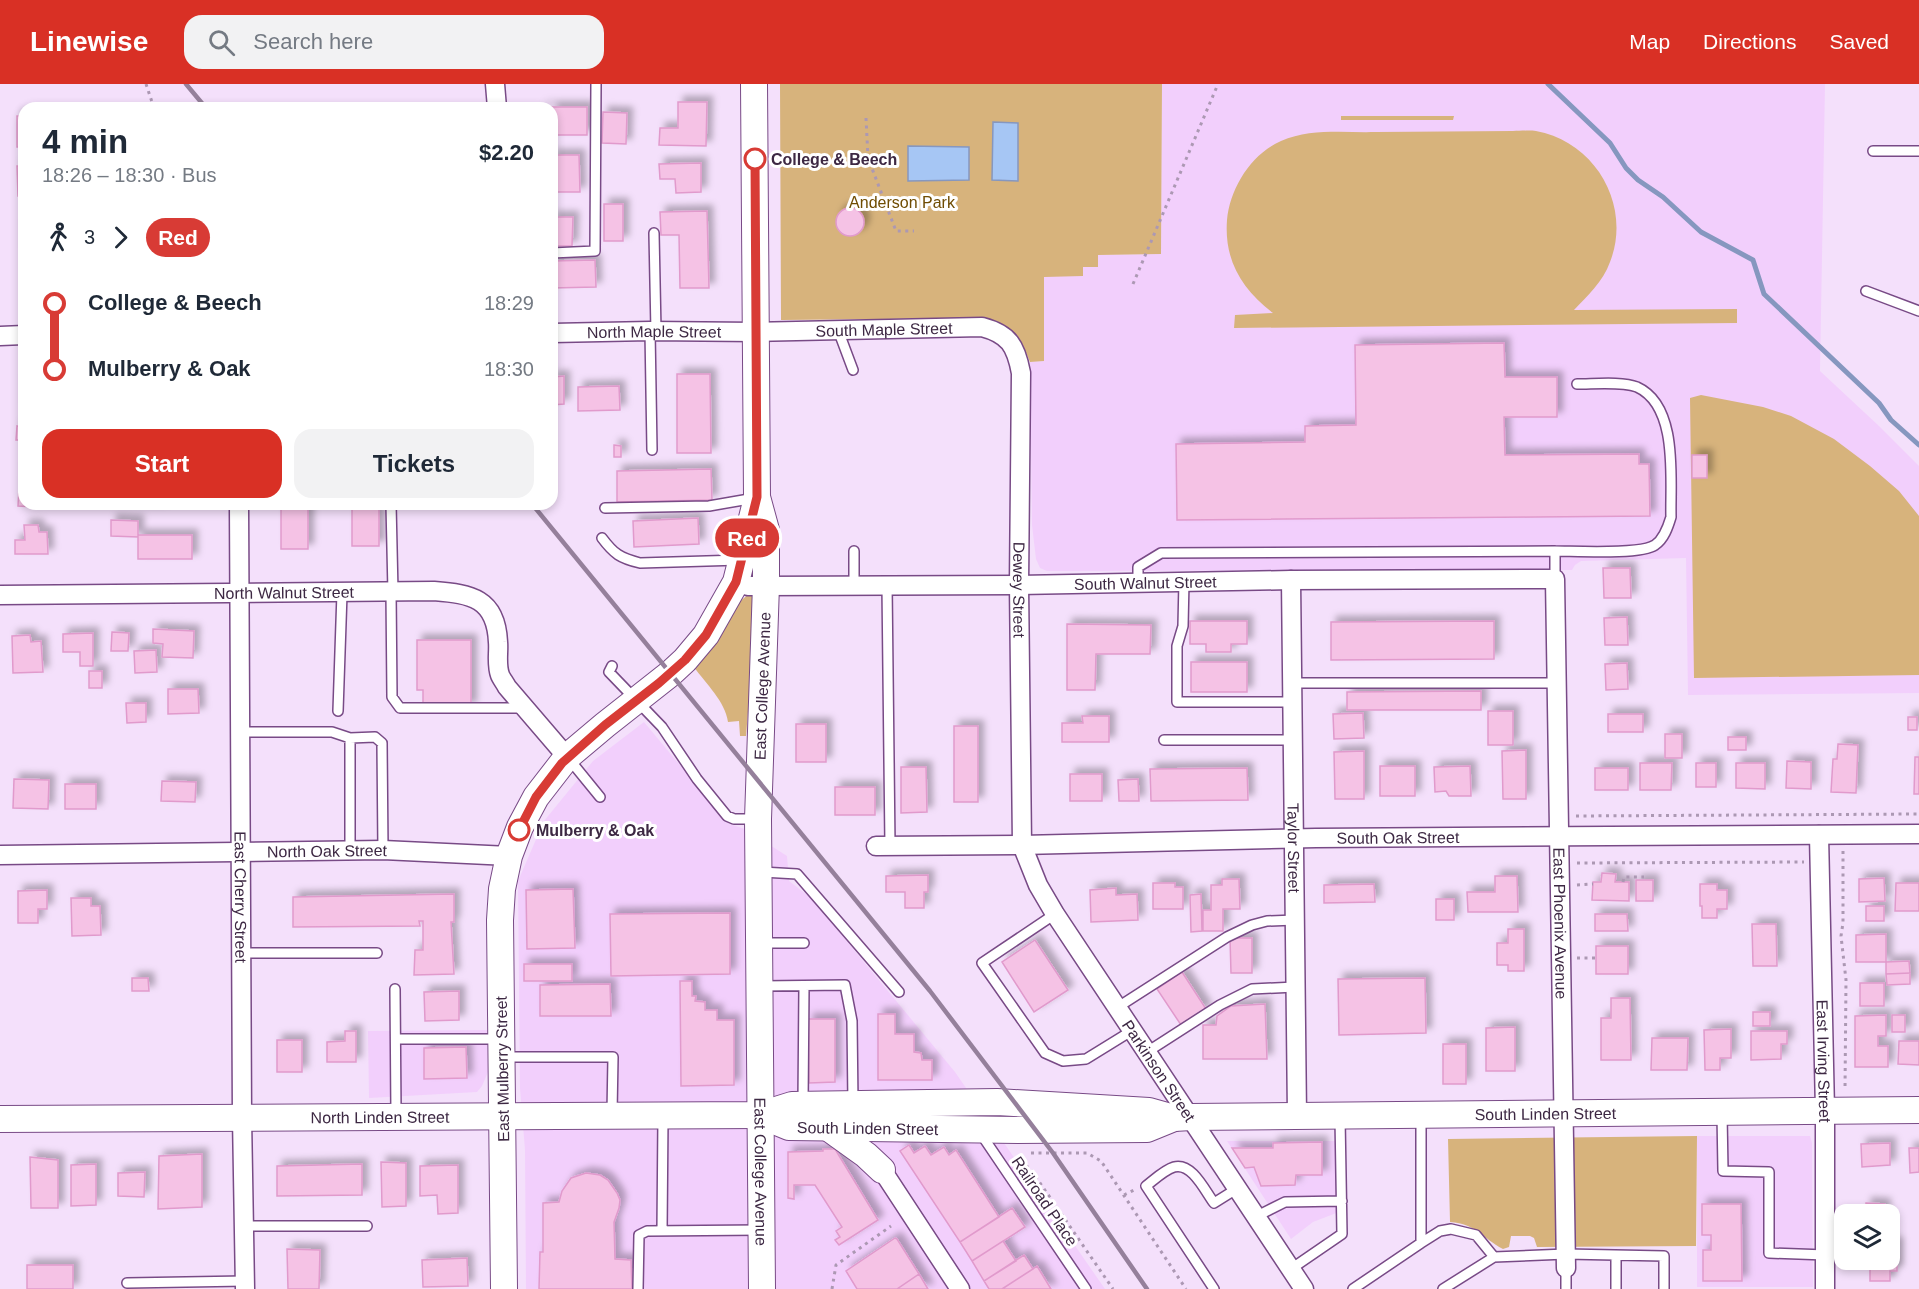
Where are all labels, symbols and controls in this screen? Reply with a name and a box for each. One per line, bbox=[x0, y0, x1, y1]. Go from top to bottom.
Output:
search box bbox=[184, 15, 604, 69]
text: Linewise bbox=[30, 26, 148, 57]
icon: search bbox=[205, 26, 238, 59]
text: Search here bbox=[253, 29, 373, 54]
text: Map bbox=[1629, 30, 1670, 53]
text: Directions bbox=[1703, 30, 1796, 53]
text: Saved bbox=[1829, 30, 1889, 53]
text: 4 min bbox=[42, 123, 128, 160]
text: $2.20 bbox=[479, 140, 534, 165]
marker: College & Beech bbox=[744, 148, 766, 170]
place label: College & Beech bbox=[771, 151, 897, 168]
text: 18:26 – 18:30 · Bus bbox=[42, 164, 217, 186]
park label: Anderson Park bbox=[849, 194, 956, 211]
icon: walk bbox=[42, 221, 75, 254]
icon: forward bbox=[104, 221, 137, 254]
text: 3 bbox=[84, 226, 95, 248]
text: Red bbox=[158, 226, 198, 249]
text: College & Beech bbox=[88, 290, 262, 315]
text: 18:29 bbox=[484, 292, 534, 314]
street label: South Maple Street bbox=[815, 320, 953, 340]
street label: North Maple Street bbox=[587, 323, 722, 341]
text: Mulberry & Oak bbox=[88, 356, 251, 381]
text: 18:30 bbox=[484, 358, 534, 380]
button: Start bbox=[42, 429, 282, 498]
button: Tickets bbox=[294, 429, 534, 498]
line badge: Red bbox=[712, 518, 782, 558]
text: Red bbox=[727, 527, 767, 550]
street label: Dewey Street bbox=[1010, 542, 1028, 638]
street label: South Walnut Street bbox=[1074, 573, 1217, 593]
street label: North Walnut Street bbox=[214, 584, 355, 602]
street label: East College Avenue bbox=[751, 612, 774, 760]
street label: Taylor Street bbox=[1284, 803, 1303, 894]
marker: Mulberry & Oak bbox=[508, 819, 530, 841]
place label: Mulberry & Oak bbox=[536, 822, 654, 839]
street label: South Oak Street bbox=[1336, 829, 1460, 847]
street label: East Cherry Street bbox=[232, 831, 249, 963]
street label: North Oak Street bbox=[267, 842, 388, 861]
street label: East Phoenix Avenue bbox=[1550, 847, 1570, 999]
street label: East Mulberry Street bbox=[493, 995, 512, 1142]
street label: East Irving Street bbox=[1814, 999, 1833, 1123]
street label: Parkinson Street bbox=[1119, 1017, 1199, 1125]
street label: East College Avenue bbox=[751, 1097, 770, 1246]
street label: South Linden Street bbox=[1475, 1105, 1617, 1123]
street label: North Linden Street bbox=[311, 1109, 450, 1126]
street label: South Linden Street bbox=[797, 1119, 939, 1138]
street label: Railroad Place bbox=[1008, 1153, 1081, 1249]
map controls bbox=[1834, 1204, 1900, 1270]
button: layers bbox=[1834, 1204, 1900, 1270]

